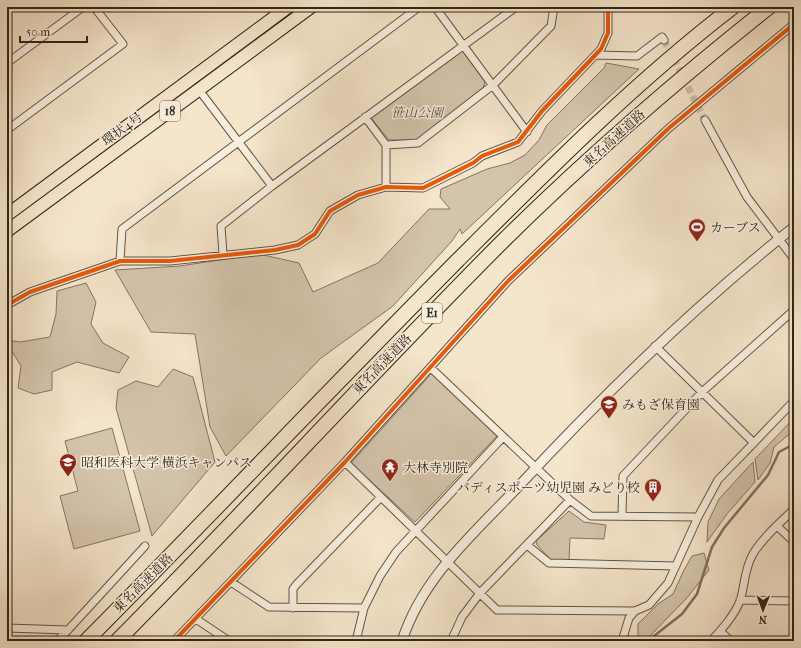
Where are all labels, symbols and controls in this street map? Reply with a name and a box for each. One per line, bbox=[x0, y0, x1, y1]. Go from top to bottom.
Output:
scale bar bbox=[20, 18, 87, 44]
text: 50 m bbox=[26, 25, 50, 39]
road number: 18 bbox=[160, 101, 180, 121]
park label: 笹山公園 bbox=[391, 105, 445, 120]
street label: 東名高速道路 bbox=[580, 106, 648, 170]
street label: 環状4号 bbox=[99, 109, 145, 149]
sports icon: カーブス bbox=[687, 217, 707, 242]
place label: カーブス bbox=[710, 220, 761, 235]
road number: E1 bbox=[422, 303, 442, 323]
street label: 東名高速道路 bbox=[350, 331, 414, 397]
school or university icon: みもざ保育園 bbox=[599, 394, 619, 419]
place label: みもざ保育園 bbox=[622, 397, 700, 412]
school or university icon: 昭和医科大学 横浜キャンパス bbox=[58, 452, 78, 477]
place label: 昭和医科大学 横浜キャンパス bbox=[81, 455, 252, 470]
temple icon: 大林寺別院 bbox=[380, 457, 400, 482]
place label: 大林寺別院 bbox=[403, 460, 468, 475]
building icon: バディスポーツ幼児園 みどり校 bbox=[643, 477, 663, 502]
place label: バディスポーツ幼児園 みどり校 bbox=[457, 480, 640, 495]
street label: 東名高速道路 bbox=[110, 550, 176, 616]
north arrow bbox=[743, 590, 783, 630]
text: N bbox=[758, 613, 767, 626]

